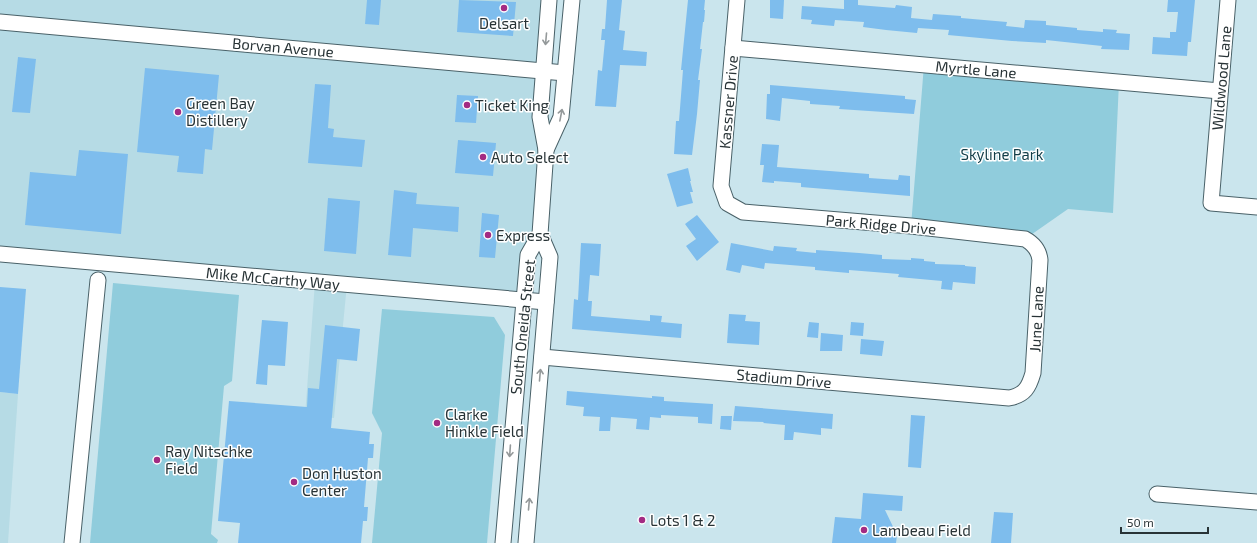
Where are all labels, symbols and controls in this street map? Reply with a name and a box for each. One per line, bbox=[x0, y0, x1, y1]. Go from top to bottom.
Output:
marker: Delsart bbox=[499, 3, 509, 13]
place label: Delsart bbox=[479, 14, 529, 32]
street label: Wildwood Lane bbox=[1207, 25, 1235, 131]
one-way arrow bbox=[542, 32, 549, 45]
street label: Borvan Avenue bbox=[231, 34, 335, 60]
street label: Kassner Drive bbox=[715, 55, 741, 149]
street label: Myrtle Lane bbox=[935, 56, 1017, 82]
place label: Green Bay Distillery bbox=[186, 94, 255, 129]
place label: Ticket King bbox=[475, 96, 550, 114]
marker: Ticket King bbox=[462, 100, 472, 110]
marker: Green Bay Distillery bbox=[173, 107, 183, 117]
one-way arrow bbox=[557, 108, 565, 121]
park label: Skyline Park bbox=[961, 145, 1044, 163]
place label: Auto Select bbox=[491, 148, 569, 166]
marker: Auto Select bbox=[478, 152, 488, 162]
street label: Park Ridge Drive bbox=[825, 210, 937, 238]
place label: Express bbox=[496, 226, 550, 244]
marker: Express bbox=[483, 230, 493, 240]
street label: South Oneida Street bbox=[506, 258, 538, 395]
street label: Mike McCarthy Way bbox=[205, 263, 341, 293]
street label: June Lane bbox=[1025, 285, 1047, 353]
street label: Stadium Drive bbox=[736, 365, 832, 391]
one-way arrow bbox=[537, 369, 544, 382]
place label: Clarke Hinkle Field bbox=[445, 405, 524, 440]
marker: Clarke Hinkle Field bbox=[432, 418, 442, 428]
place label: Ray Nitschke Field bbox=[165, 442, 253, 477]
one-way arrow bbox=[507, 444, 514, 457]
marker: Ray Nitschke Field bbox=[152, 455, 162, 465]
place label: Don Huston Center bbox=[302, 464, 382, 499]
marker: Don Huston Center bbox=[289, 477, 299, 487]
one-way arrow bbox=[526, 498, 533, 511]
scale bar bbox=[1121, 509, 1208, 535]
place label: Lots 1 & 2 bbox=[650, 511, 716, 529]
marker: Lots 1 & 2 bbox=[637, 515, 647, 525]
text: 50 m bbox=[1127, 515, 1154, 529]
place label: Lambeau Field bbox=[872, 521, 971, 539]
marker: Lambeau Field bbox=[859, 525, 869, 535]

